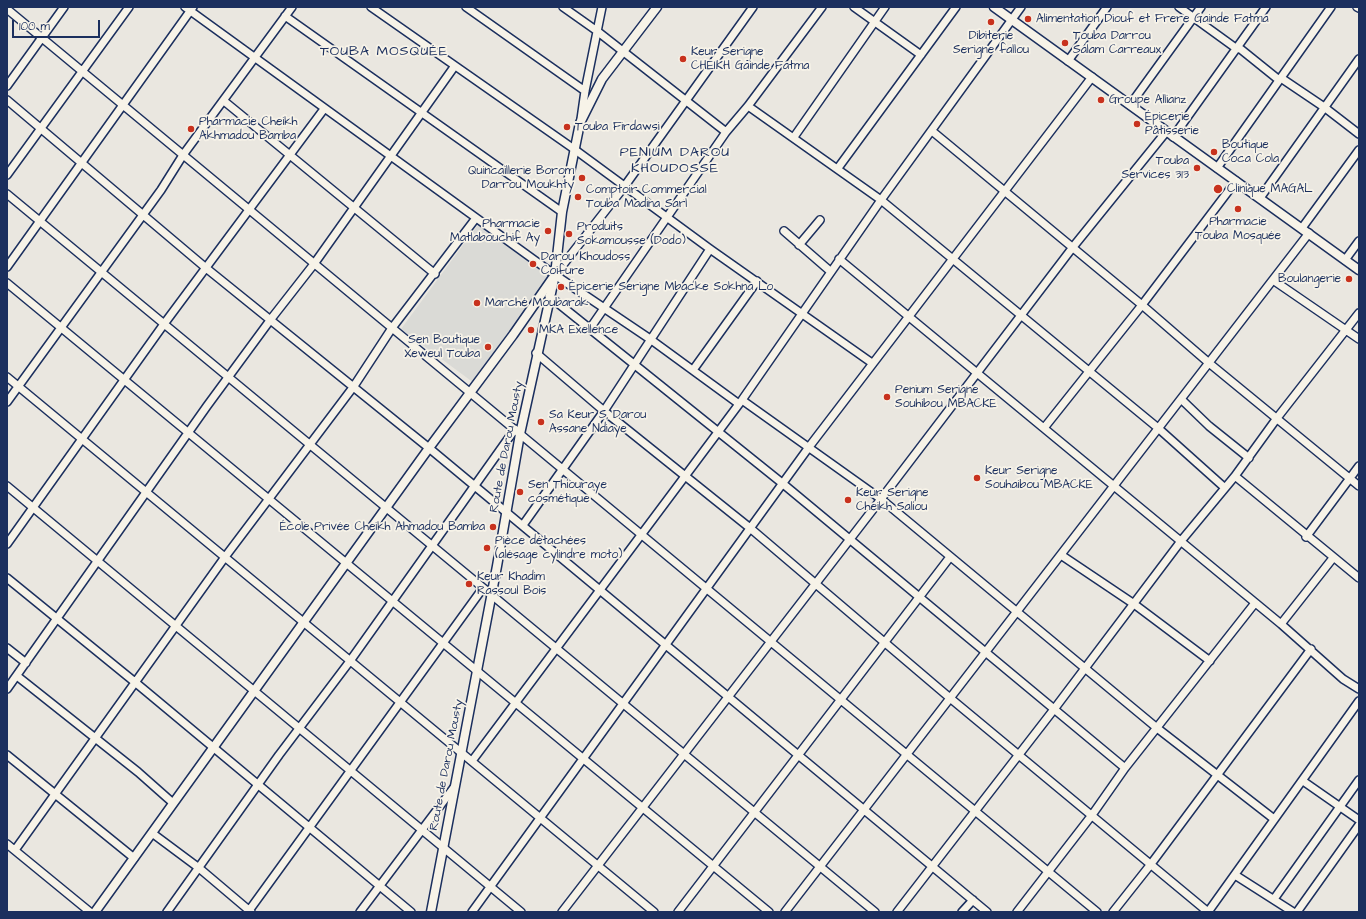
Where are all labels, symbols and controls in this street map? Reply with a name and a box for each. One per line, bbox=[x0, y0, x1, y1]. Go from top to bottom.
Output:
scale bar bbox=[14, 12, 102, 38]
place label: Alimentation Diouf et Frere Gainde Fatma bbox=[1036, 12, 1269, 26]
marker: Alimentation Diouf et Frere Gainde Fatma bbox=[1023, 14, 1033, 24]
marker: Dibiterie Serigne fallou bbox=[986, 17, 996, 27]
text: 100 m bbox=[19, 18, 50, 35]
place label: Dibiterie Serigne fallou bbox=[953, 29, 1029, 57]
place label: Touba Darrou Salam Carreaux bbox=[1073, 29, 1161, 57]
marker: Touba Darrou Salam Carreaux bbox=[1060, 38, 1070, 48]
district label: TOUBA MOSQUÉE bbox=[320, 44, 448, 60]
place label: Keur Serigne CHEIKH Gainde Fatma bbox=[691, 45, 809, 73]
marker: Keur Serigne CHEIKH Gainde Fatma bbox=[678, 54, 688, 64]
place label: Groupe Allianz bbox=[1109, 93, 1186, 107]
marker: Groupe Allianz bbox=[1096, 95, 1106, 105]
place label: Épicerie Pâtisserie bbox=[1145, 110, 1199, 138]
place label: Pharmacie Cheikh Akhmadou Bamba bbox=[199, 115, 298, 143]
marker: Épicerie Pâtisserie bbox=[1132, 119, 1142, 129]
place label: Touba Firdawsi bbox=[575, 120, 660, 134]
marker: Touba Firdawsi bbox=[562, 122, 572, 132]
marker: Pharmacie Cheikh Akhmadou Bamba bbox=[186, 124, 196, 134]
place label: Boutique Coca Cola bbox=[1222, 138, 1279, 166]
district label: PENIUM DAROU KHOUDOSSE bbox=[620, 145, 730, 178]
marker: Boutique Coca Cola bbox=[1209, 147, 1219, 157]
place label: Touba Services 313 bbox=[1121, 154, 1189, 182]
marker: Touba Services 313 bbox=[1192, 163, 1202, 173]
place label: Quincaillerie Borom Darrou Moukhty bbox=[468, 164, 574, 192]
marker: Quincaillerie Borom Darrou Moukhty bbox=[577, 173, 587, 183]
place label: Clinique MAGAL bbox=[1227, 182, 1312, 196]
place label: Comptoir Commercial Touba Madina Sarl bbox=[586, 183, 707, 211]
marker: Clinique MAGAL bbox=[1212, 183, 1224, 195]
marker: Comptoir Commercial Touba Madina Sarl bbox=[573, 192, 583, 202]
marker: Pharmacie Touba Mosquée bbox=[1233, 204, 1243, 214]
place label: Pharmacie Touba Mosquée bbox=[1195, 215, 1281, 243]
place label: Pharmacie Matlabouchif Ay bbox=[450, 217, 540, 245]
place label: Produits Sokamousse (Dodo) bbox=[577, 220, 686, 248]
marker: Pharmacie Matlabouchif Ay bbox=[543, 226, 553, 236]
marker: Produits Sokamousse (Dodo) bbox=[564, 229, 574, 239]
place label: Darou Khoudoss Coifure bbox=[541, 250, 630, 278]
marker: Darou Khoudoss Coifure bbox=[528, 259, 538, 269]
place label: Boulangerie bbox=[1278, 272, 1341, 286]
marker: Boulangerie bbox=[1344, 274, 1354, 284]
place label: Épicerie Serigne Mbacke Sokhna Lo bbox=[569, 280, 773, 294]
marker: Épicerie Serigne Mbacke Sokhna Lo bbox=[556, 282, 566, 292]
place label: Marché Moubarak bbox=[485, 296, 588, 310]
marker: Marché Moubarak bbox=[472, 298, 482, 308]
place label: MKA Exellence bbox=[539, 323, 618, 337]
marker: MKA Exellence bbox=[526, 325, 536, 335]
place label: Sen Boutique Xeweul Touba bbox=[404, 333, 480, 361]
marker: Sen Boutique Xeweul Touba bbox=[483, 342, 493, 352]
street label: Route de Darou Mousty bbox=[487, 380, 527, 514]
place label: Penium Serigne Souhibou MBACKE bbox=[895, 383, 997, 411]
marker: Penium Serigne Souhibou MBACKE bbox=[882, 392, 892, 402]
place label: Sa Keur S. Darou Assane Ndiaye bbox=[549, 408, 646, 436]
marker: Sa Keur S. Darou Assane Ndiaye bbox=[536, 417, 546, 427]
place label: Keur Serigne Souhaibou MBACKE bbox=[985, 464, 1093, 492]
marker: Keur Serigne Souhaibou MBACKE bbox=[972, 473, 982, 483]
place label: Sen Thiouraye cosmétique bbox=[528, 478, 607, 506]
place label: Keur Serigne Cheikh Saliou bbox=[856, 486, 929, 514]
marker: Sen Thiouraye cosmétique bbox=[515, 487, 525, 497]
marker: Keur Serigne Cheikh Saliou bbox=[843, 495, 853, 505]
place label: École Privée Cheikh Ahmadou Bamba bbox=[280, 520, 485, 534]
marker: École Privée Cheikh Ahmadou Bamba bbox=[488, 522, 498, 532]
place label: Pièce détachées (alésage cylindre moto) bbox=[495, 534, 623, 562]
marker: Pièce détachées (alésage cylindre moto) bbox=[482, 543, 492, 553]
place label: Keur Khadim Rassoul Bois bbox=[477, 570, 546, 598]
marker: Keur Khadim Rassoul Bois bbox=[464, 579, 474, 589]
street label: Route de Darou Mousty bbox=[427, 698, 467, 832]

